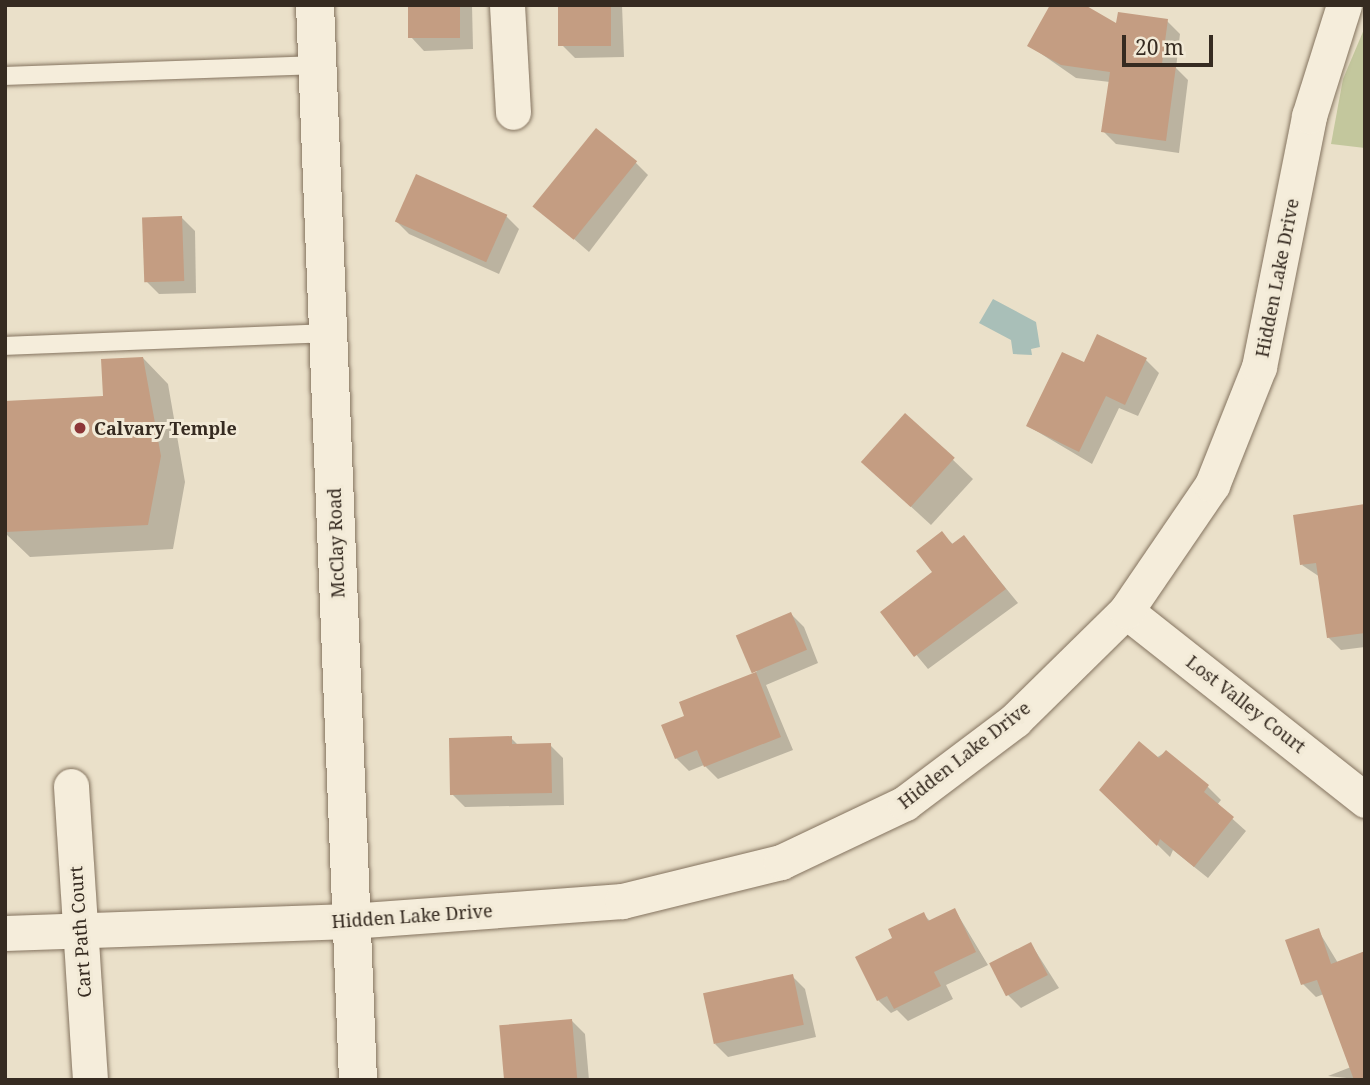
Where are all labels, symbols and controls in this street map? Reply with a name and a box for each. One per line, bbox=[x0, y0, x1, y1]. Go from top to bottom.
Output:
scale bar bbox=[1125, 21, 1216, 65]
text: 20 m bbox=[1135, 33, 1184, 61]
street label: Hidden Lake Drive bbox=[1251, 197, 1303, 359]
place label: Calvary Temple bbox=[94, 417, 237, 439]
marker: Calvary Temple bbox=[72, 420, 88, 436]
street label: McClay Road bbox=[323, 487, 349, 599]
street label: Lost Valley Court bbox=[1182, 651, 1310, 757]
street label: Hidden Lake Drive bbox=[894, 697, 1034, 813]
street label: Cart Path Court bbox=[65, 866, 95, 998]
street label: Hidden Lake Drive bbox=[331, 900, 493, 932]

